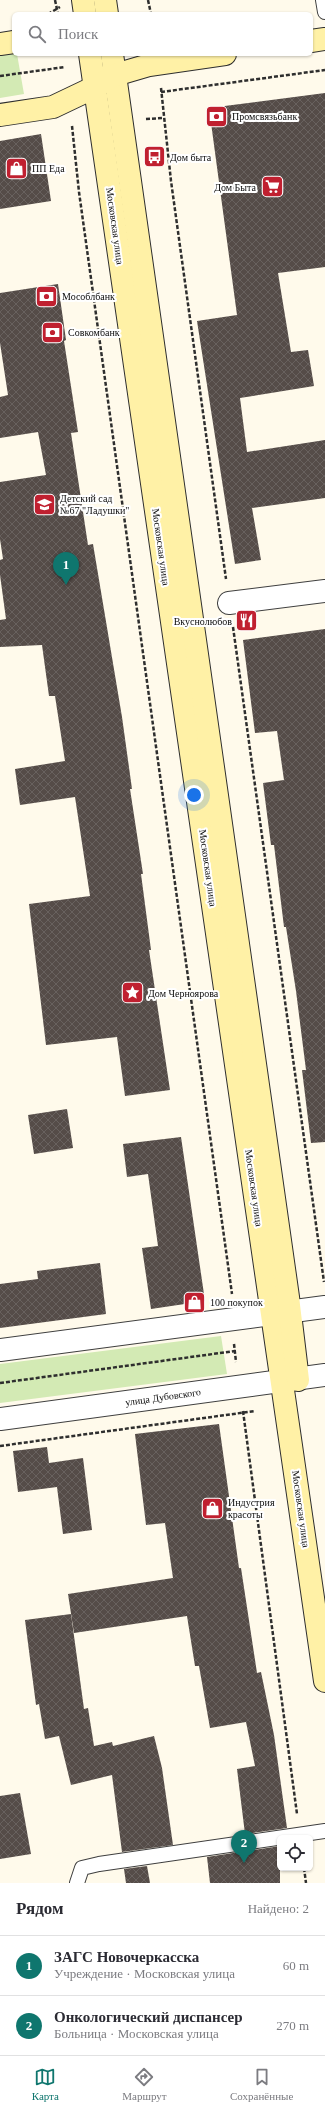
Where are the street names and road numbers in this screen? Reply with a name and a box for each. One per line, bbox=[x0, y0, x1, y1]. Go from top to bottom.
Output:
street label: Московская улица bbox=[104, 187, 126, 266]
street label: Московская улица bbox=[150, 508, 172, 587]
street label: Московская улица bbox=[197, 829, 219, 908]
street label: Московская улица bbox=[243, 1149, 265, 1228]
street label: улица Дубовского bbox=[124, 1386, 202, 1408]
street label: Московская улица bbox=[290, 1470, 312, 1549]

